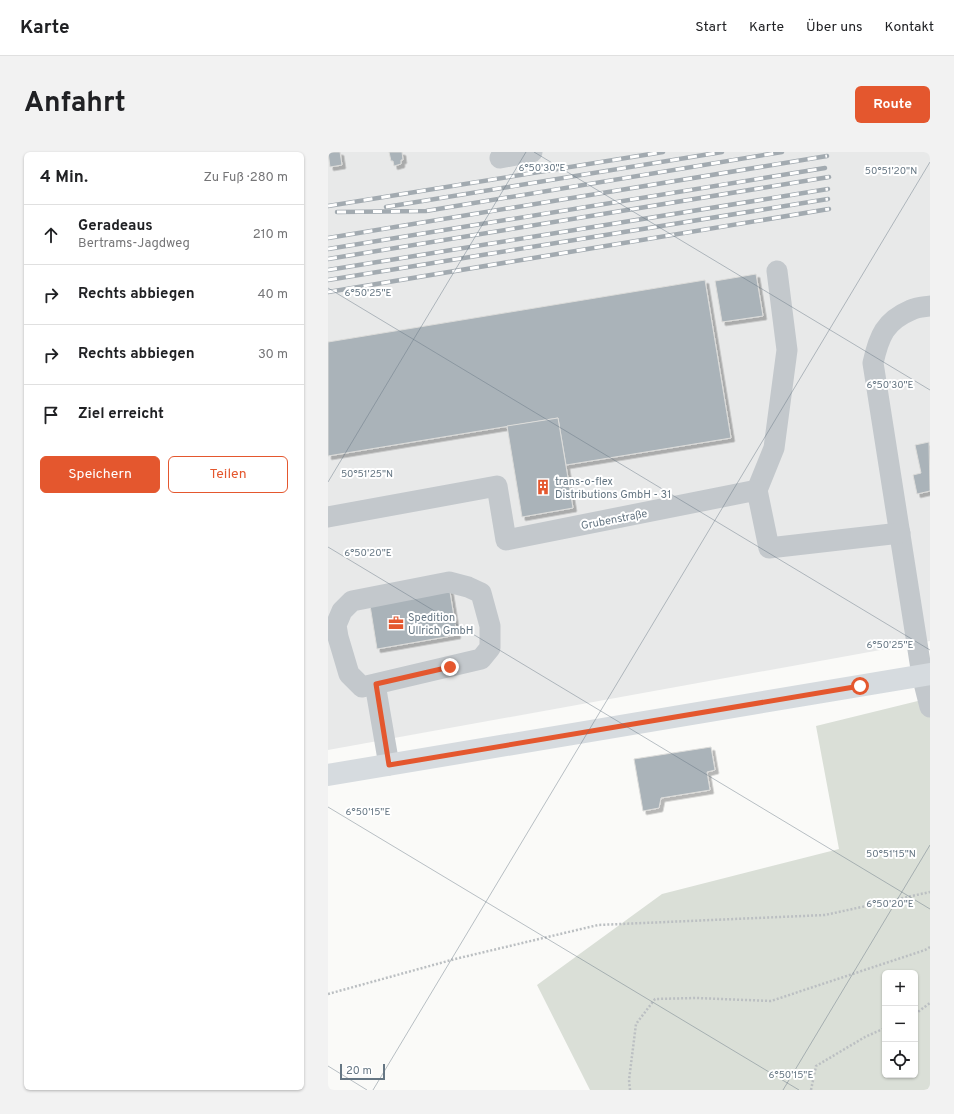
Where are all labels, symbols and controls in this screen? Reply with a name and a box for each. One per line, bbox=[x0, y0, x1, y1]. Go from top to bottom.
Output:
text: Karte bbox=[20, 16, 70, 40]
text: Start bbox=[695, 19, 727, 36]
text: Karte bbox=[749, 19, 784, 36]
text: Über uns bbox=[806, 19, 863, 36]
text: Kontakt bbox=[885, 19, 934, 36]
text: Anfahrt bbox=[24, 86, 126, 122]
button: Route bbox=[855, 86, 930, 123]
text: 6°50'30"E bbox=[518, 162, 566, 175]
text: 50°51'20"N bbox=[865, 165, 917, 178]
text: 4 Min. bbox=[40, 167, 88, 189]
text: Zu Fuß · 280 m bbox=[203, 170, 288, 186]
text: Geradeaus bbox=[78, 217, 153, 236]
icon: ahead bbox=[40, 224, 62, 246]
text: 210 m bbox=[253, 227, 288, 243]
text: Bertrams-Jagdweg bbox=[78, 236, 190, 252]
icon: right bbox=[40, 284, 62, 306]
text: Rechts abbiegen bbox=[78, 285, 195, 304]
text: 40 m bbox=[258, 287, 288, 303]
text: 6°50'25"E bbox=[344, 287, 392, 300]
icon: right bbox=[40, 344, 62, 366]
text: Rechts abbiegen bbox=[78, 345, 195, 364]
text: 30 m bbox=[258, 347, 288, 363]
text: 6°50'30"E bbox=[866, 379, 914, 392]
icon: arrive bbox=[40, 404, 62, 426]
text: Ziel erreicht bbox=[78, 405, 164, 424]
button: Speichern bbox=[40, 456, 160, 493]
button: Teilen bbox=[168, 456, 288, 493]
text: 50°51'25"N bbox=[341, 468, 393, 481]
place label: trans-o-flex Distributions GmbH - 31 bbox=[555, 475, 671, 502]
building icon: trans-o-flex Distributions GmbH - 31 bbox=[534, 478, 552, 496]
street label: Grubenstraße bbox=[580, 507, 649, 533]
text: 6°50'20"E bbox=[344, 547, 392, 560]
place label: Spedition Ullrich GmbH bbox=[408, 611, 473, 638]
office icon: Spedition Ullrich GmbH bbox=[387, 614, 405, 632]
text: 6°50'25"E bbox=[866, 639, 914, 652]
route end bbox=[441, 658, 459, 676]
route start bbox=[851, 677, 869, 695]
text: 6°50'15"E bbox=[346, 806, 390, 819]
text: 50°51'15"N bbox=[866, 848, 916, 861]
text: 6°50'20"E bbox=[866, 898, 914, 911]
map controls bbox=[882, 970, 918, 1078]
button: + bbox=[882, 970, 918, 1006]
button: − bbox=[882, 1006, 918, 1042]
button: locate bbox=[882, 1042, 918, 1078]
scale bar bbox=[340, 1062, 385, 1081]
text: 20 m bbox=[346, 1064, 372, 1078]
text: 6°50'15"E bbox=[769, 1069, 813, 1082]

